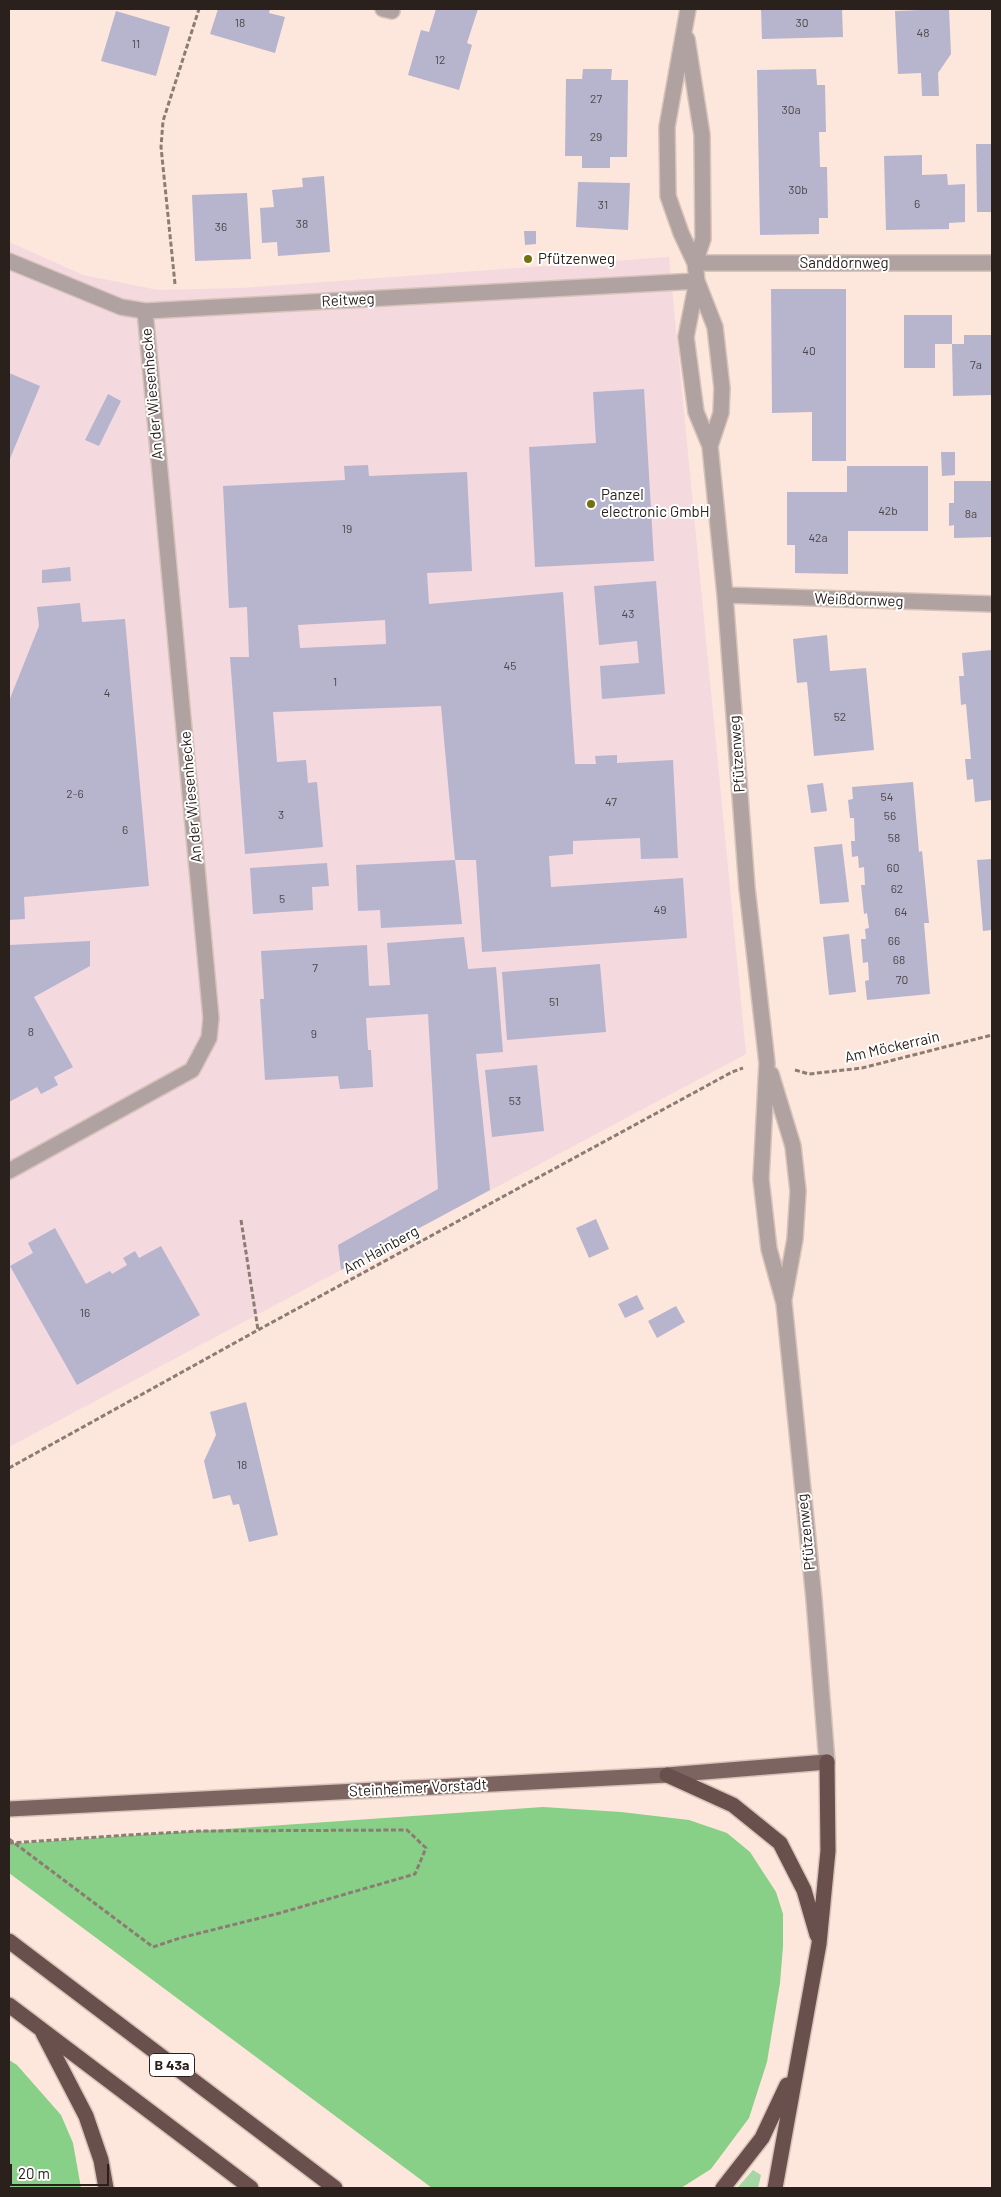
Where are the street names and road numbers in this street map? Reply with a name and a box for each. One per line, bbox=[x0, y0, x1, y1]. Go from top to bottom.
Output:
street label: Sanddornweg bbox=[800, 254, 888, 272]
street label: Reitweg bbox=[321, 290, 375, 310]
street label: An der Wiesenhecke bbox=[137, 327, 167, 461]
street label: Weißdornweg bbox=[814, 589, 904, 611]
street label: Pfützenweg bbox=[725, 715, 749, 793]
street label: An der Wiesenhecke bbox=[176, 730, 206, 864]
street label: Am Möckerrain bbox=[843, 1027, 941, 1067]
street label: Am Hainberg bbox=[340, 1222, 422, 1278]
street label: Pfützenweg bbox=[793, 1493, 819, 1571]
street label: Steinheimer Vorstadt bbox=[349, 1775, 487, 1801]
road number: B 43a bbox=[150, 2054, 194, 2076]

